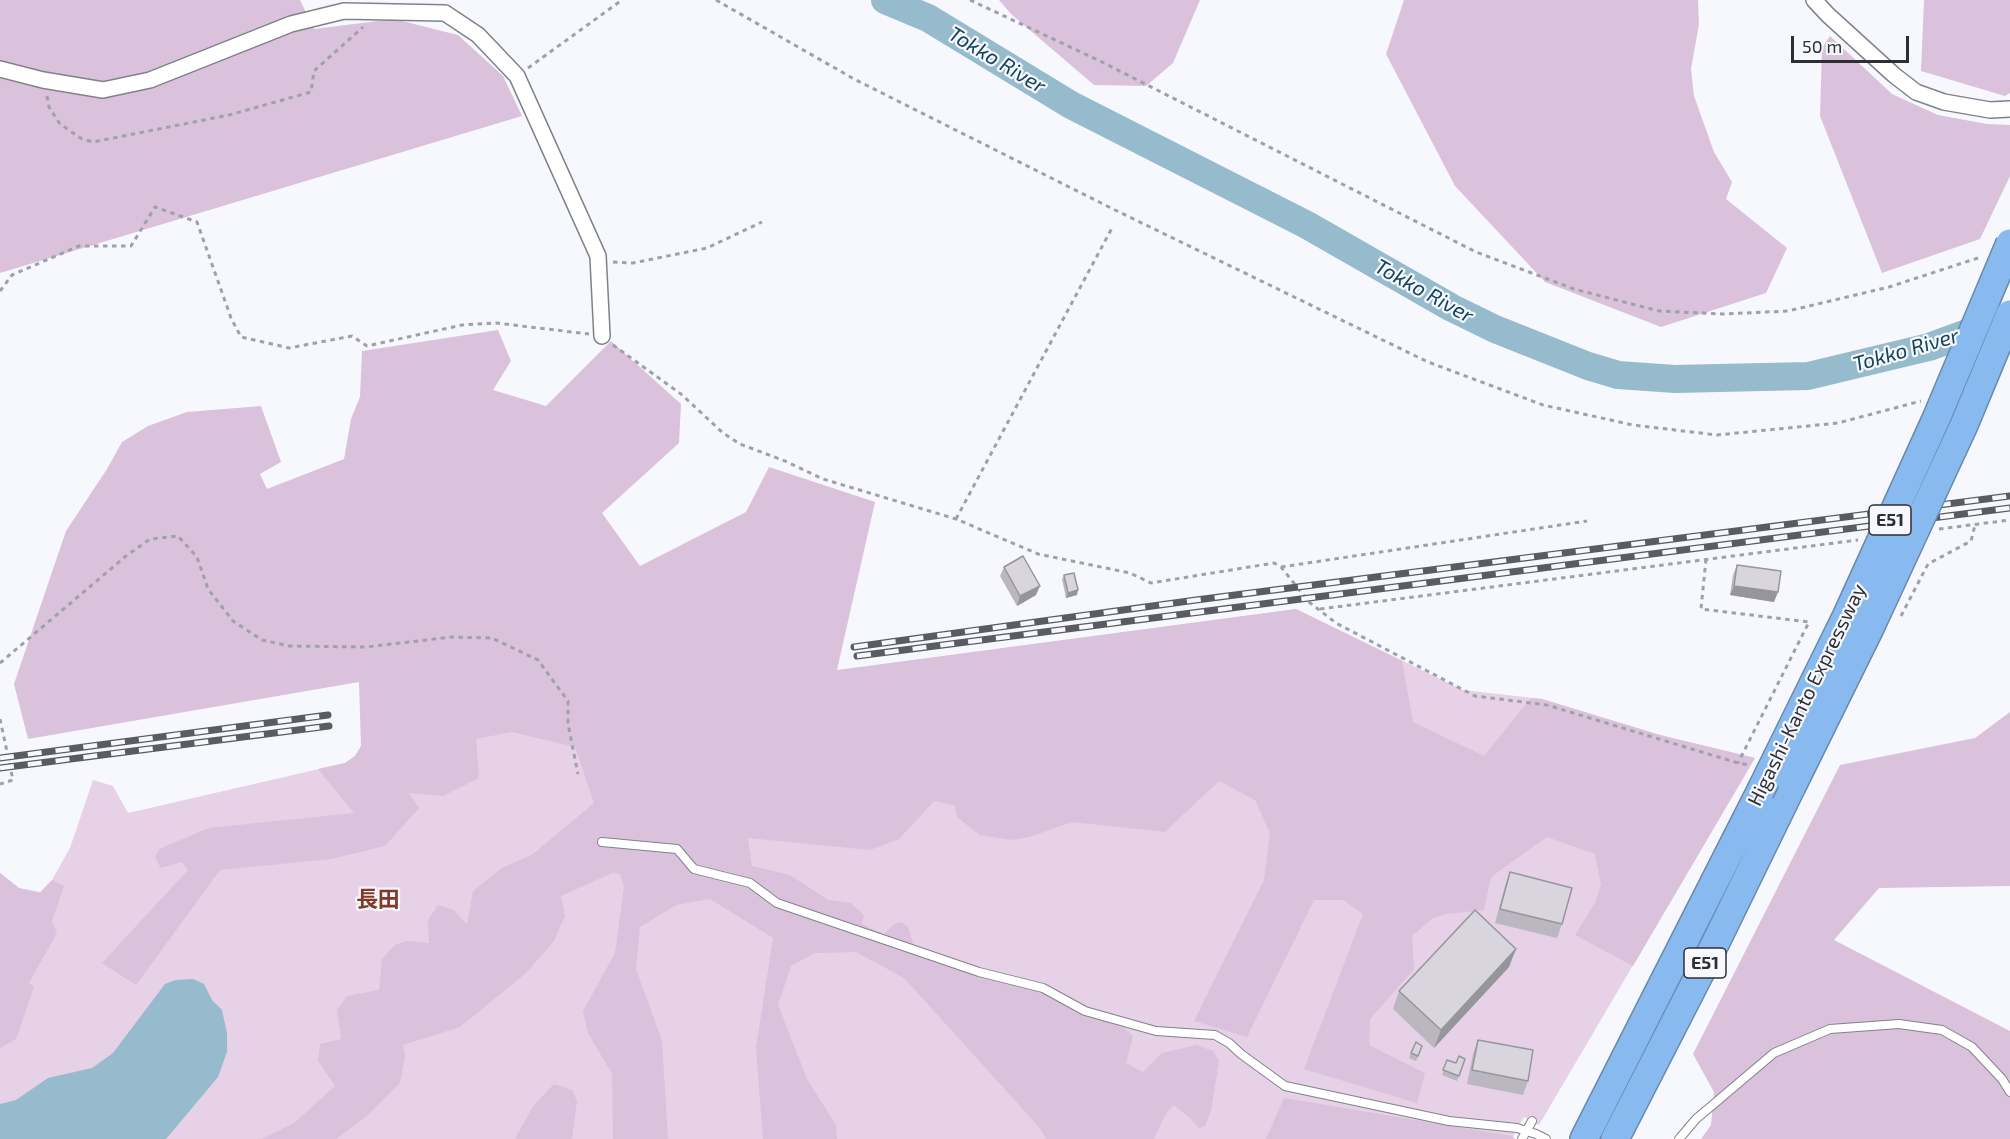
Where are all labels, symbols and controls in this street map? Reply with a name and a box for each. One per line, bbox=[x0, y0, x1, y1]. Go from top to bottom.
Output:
water label: Tokko River bbox=[944, 21, 1050, 99]
scale bar bbox=[1794, 24, 1912, 62]
text: 50 m bbox=[1802, 35, 1842, 57]
water label: Tokko River bbox=[1370, 254, 1478, 328]
water label: Tokko River bbox=[1850, 323, 1962, 377]
road number: E51 bbox=[1869, 505, 1911, 535]
street label: Higashi-Kanto Expressway bbox=[1743, 580, 1871, 810]
district label: 長田 bbox=[356, 887, 400, 913]
road number: E51 bbox=[1684, 948, 1726, 978]

